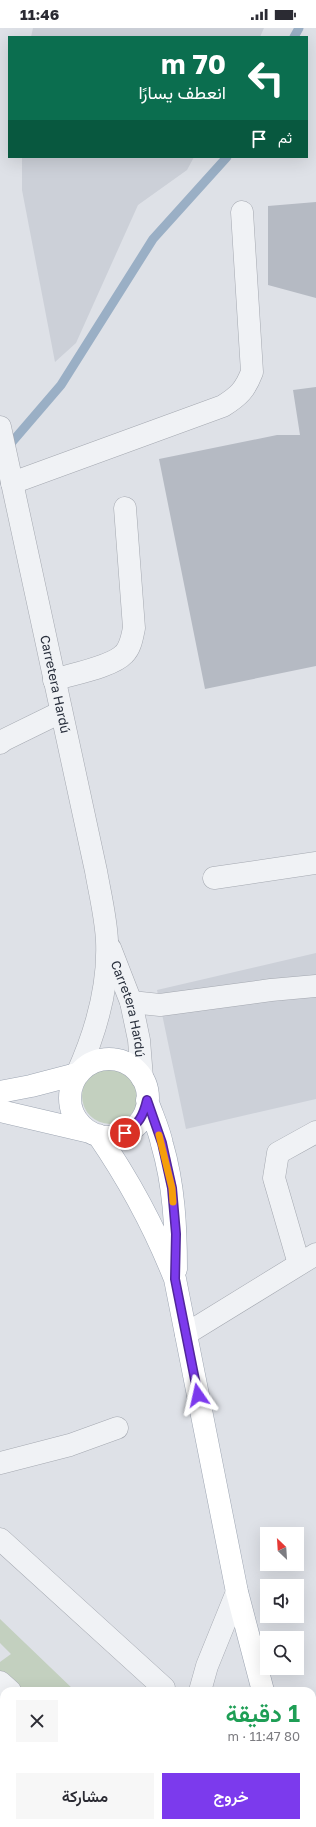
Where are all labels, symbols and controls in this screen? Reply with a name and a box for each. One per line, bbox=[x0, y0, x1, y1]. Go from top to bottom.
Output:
text: 11:46 bbox=[20, 5, 59, 23]
text: 70 m bbox=[161, 47, 226, 80]
icon: left bbox=[240, 52, 292, 104]
text: انعطف يسارًا bbox=[138, 81, 226, 103]
icon: arrive bbox=[248, 128, 270, 150]
text: ثم bbox=[278, 128, 292, 146]
street label: Carretera Hardú bbox=[37, 633, 74, 735]
street label: Carretera Hardú bbox=[108, 958, 148, 1058]
pin bbox=[108, 1116, 142, 1150]
icon: arrive bbox=[114, 1122, 136, 1144]
position arrow bbox=[177, 1374, 219, 1416]
north arrow bbox=[260, 1527, 304, 1571]
map controls bbox=[260, 1527, 304, 1675]
button: sound bbox=[260, 1579, 304, 1623]
button: search bbox=[260, 1631, 304, 1675]
text: 1 دقيقة bbox=[226, 1698, 300, 1727]
button: close bbox=[16, 1700, 58, 1742]
text: 80 m · 11:47 bbox=[228, 1728, 300, 1744]
button: مشاركة bbox=[16, 1773, 154, 1819]
button: خروج bbox=[162, 1773, 300, 1819]

